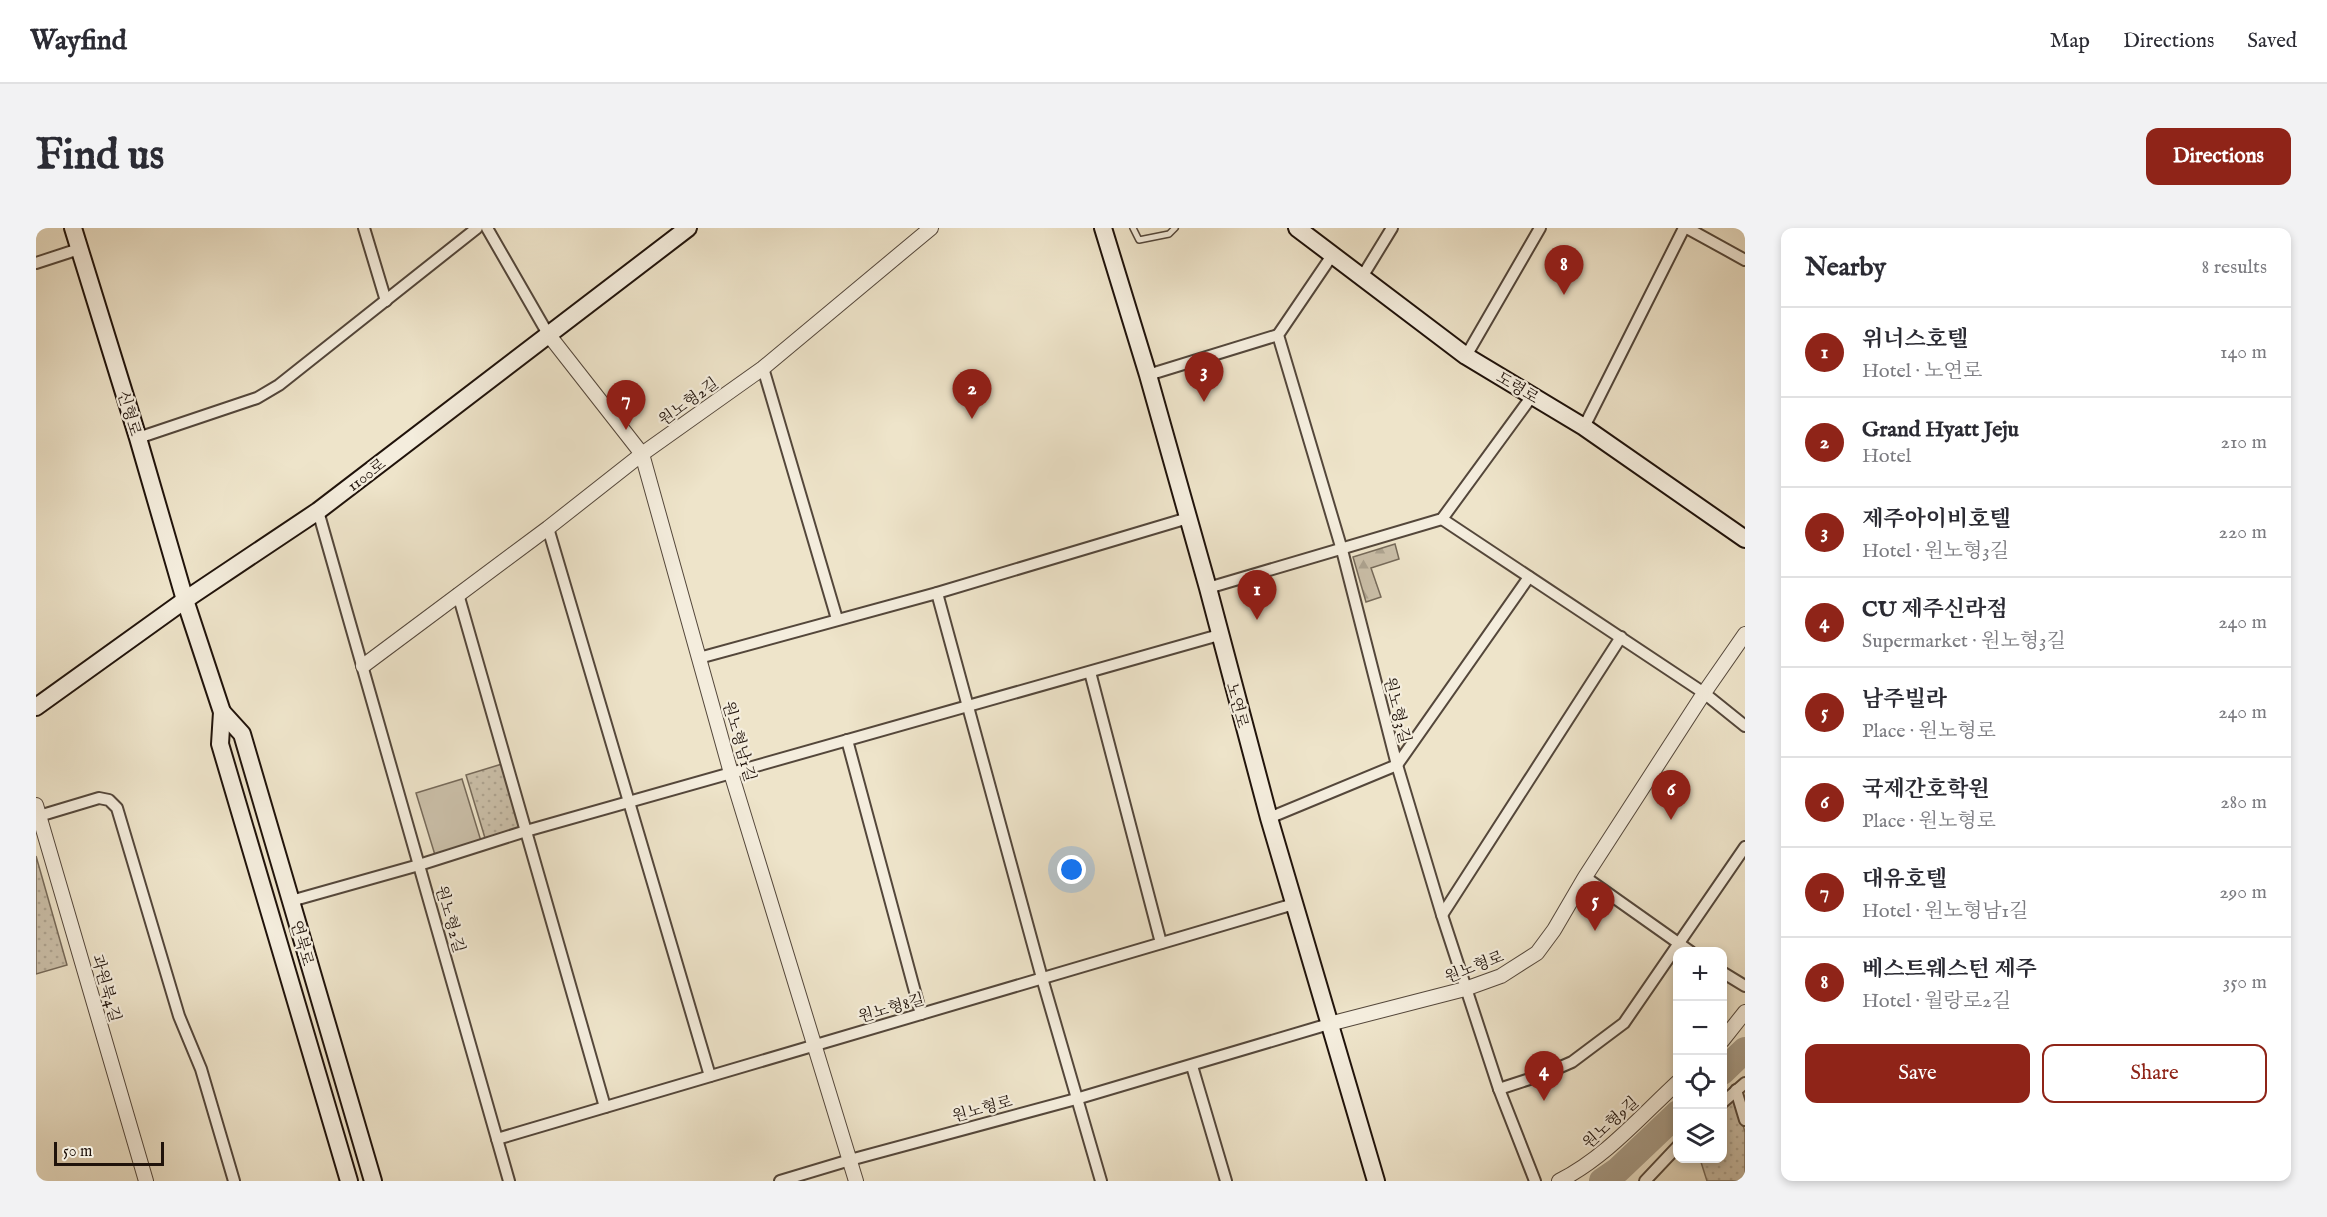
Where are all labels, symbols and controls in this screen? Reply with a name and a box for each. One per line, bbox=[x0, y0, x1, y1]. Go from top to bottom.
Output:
text: Wayfind bbox=[30, 24, 127, 59]
text: Map bbox=[2050, 28, 2090, 55]
text: Directions bbox=[2123, 28, 2214, 55]
text: Saved bbox=[2247, 28, 2297, 55]
button: Directions bbox=[2146, 128, 2291, 185]
text: Find us bbox=[36, 130, 164, 183]
pin: 8 bbox=[1544, 245, 1583, 295]
text: Nearby bbox=[1805, 251, 1886, 284]
text: 8 results bbox=[2201, 255, 2267, 280]
text: 위너스호텔 bbox=[1862, 326, 1968, 354]
text: 1 bbox=[1821, 340, 1828, 365]
text: 140 m bbox=[2220, 340, 2267, 365]
pin: 3 bbox=[1184, 352, 1224, 402]
text: Hotel · 노연로 bbox=[1862, 359, 1982, 384]
street label: 도령로 bbox=[1492, 368, 1542, 410]
pin: 2 bbox=[952, 370, 992, 419]
street label: 원노형2길 bbox=[655, 374, 723, 431]
pin: 7 bbox=[606, 380, 646, 430]
street label: 신형로 bbox=[112, 388, 145, 439]
text: Grand Hyatt Jeju bbox=[1862, 416, 2019, 444]
text: 2 bbox=[1820, 430, 1829, 455]
text: 210 m bbox=[2221, 430, 2267, 455]
text: Hotel bbox=[1862, 444, 1911, 469]
street label: 1100로 bbox=[344, 454, 391, 497]
text: 제주아이비호텔 bbox=[1862, 506, 2011, 534]
text: 3 bbox=[1821, 520, 1828, 545]
text: 220 m bbox=[2219, 520, 2267, 545]
text: Hotel · 원노형3길 bbox=[1862, 539, 2009, 564]
pin: 1 bbox=[1238, 570, 1276, 620]
text: CU 제주신라점 bbox=[1862, 596, 2007, 624]
text: 4 bbox=[1820, 610, 1829, 635]
text: 240 m bbox=[2218, 610, 2267, 635]
text: Supermarket · 원노형3길 bbox=[1862, 629, 2066, 654]
street label: 원노형3길 bbox=[1378, 675, 1414, 746]
street label: 노연로 bbox=[1220, 681, 1252, 731]
text: 남주빌라 bbox=[1862, 686, 1947, 714]
street label: 원노형남1길 bbox=[717, 699, 759, 784]
text: 5 bbox=[1821, 700, 1828, 725]
text: 240 m bbox=[2218, 700, 2267, 725]
text: Place · 원노형로 bbox=[1862, 719, 1996, 744]
pin: 6 bbox=[1652, 770, 1690, 820]
text: 국제간호학원 bbox=[1862, 776, 1990, 804]
text: 6 bbox=[1820, 790, 1829, 815]
text: 280 m bbox=[2220, 790, 2267, 815]
text: Place · 원노형로 bbox=[1862, 809, 1996, 834]
your location bbox=[1057, 855, 1086, 884]
text: 대유호텔 bbox=[1862, 866, 1947, 894]
text: 7 bbox=[1820, 880, 1829, 905]
text: 290 m bbox=[2219, 880, 2267, 905]
pin: 5 bbox=[1576, 882, 1614, 931]
street label: 원노형2길 bbox=[430, 883, 468, 956]
text: Hotel · 원노형남1길 bbox=[1862, 899, 2028, 924]
street label: 연북로 bbox=[285, 919, 317, 969]
street label: 원노형로 bbox=[1442, 947, 1508, 988]
map controls bbox=[1673, 947, 1727, 1163]
button: + bbox=[1673, 947, 1727, 1001]
street label: 과원북4길 bbox=[86, 952, 124, 1025]
text: 베스트웨스턴 제주 bbox=[1862, 956, 2037, 984]
text: 8 bbox=[1821, 970, 1828, 995]
text: 350 m bbox=[2223, 970, 2267, 995]
text: Hotel · 월랑로2길 bbox=[1862, 989, 2011, 1014]
street label: 원노형8길 bbox=[856, 990, 927, 1028]
button: − bbox=[1673, 1001, 1727, 1055]
button: Save bbox=[1805, 1044, 2030, 1103]
button: Share bbox=[2042, 1044, 2267, 1103]
pin: 4 bbox=[1524, 1052, 1564, 1101]
button: locate bbox=[1673, 1055, 1727, 1109]
street label: 원노형로 bbox=[950, 1092, 1015, 1128]
street label: 원노형9길 bbox=[1579, 1093, 1644, 1154]
button: layers bbox=[1673, 1109, 1727, 1163]
scale bar bbox=[54, 1139, 164, 1166]
text: 50 m bbox=[63, 1142, 92, 1162]

